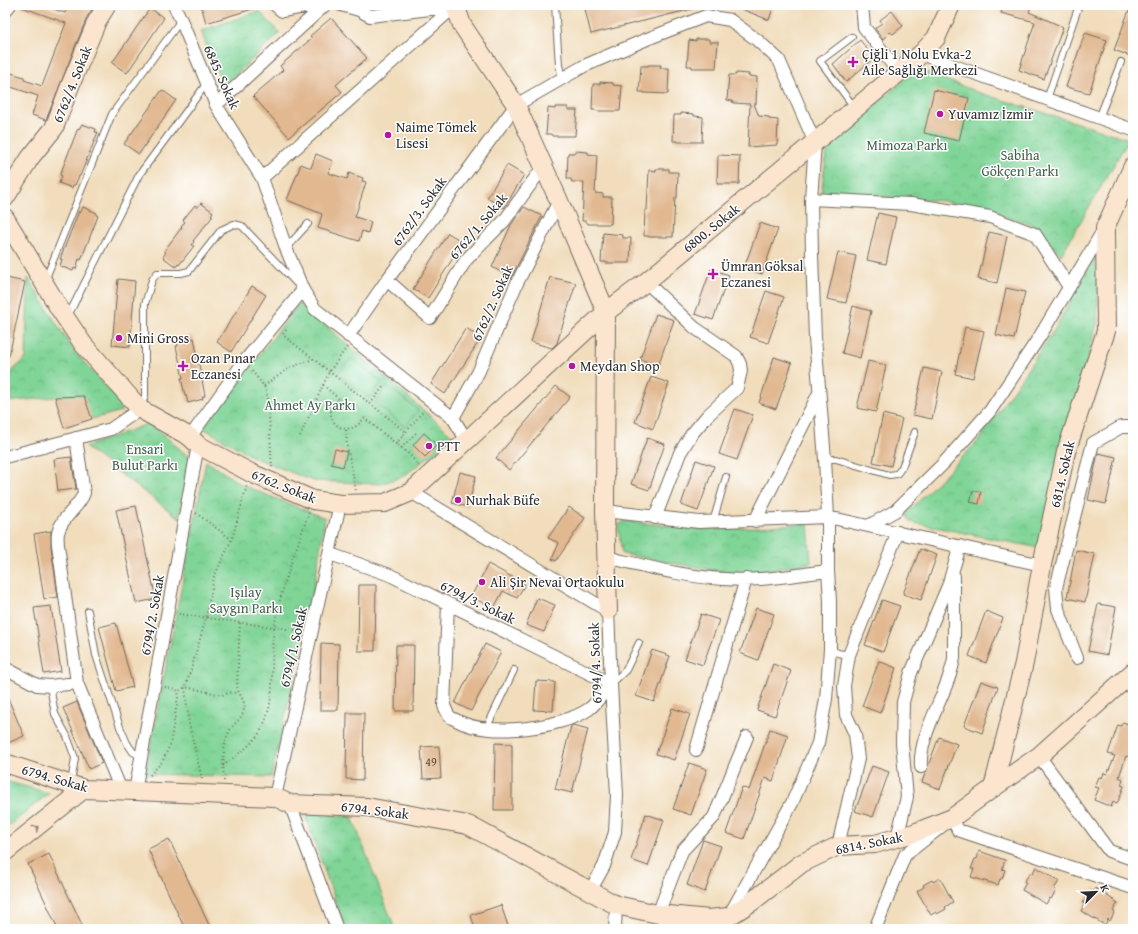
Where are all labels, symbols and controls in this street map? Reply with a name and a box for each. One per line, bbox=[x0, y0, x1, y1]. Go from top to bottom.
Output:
street label: 6762/4. Sokak bbox=[47, 42, 97, 126]
street label: 6845. Sokak bbox=[199, 42, 245, 113]
place label: Çiğli 1 Nolu Evka-2 Aile Sağlığı Merkezi bbox=[862, 44, 978, 80]
marker: Çiğli 1 Nolu Evka-2 Aile Sağlığı Merkezi bbox=[847, 56, 859, 68]
place label: Yuvamız İzmir bbox=[948, 104, 1034, 124]
marker: Yuvamız İzmir bbox=[935, 109, 945, 119]
place label: Naime Tömek Lisesi bbox=[396, 117, 478, 153]
marker: Naime Tömek Lisesi bbox=[383, 130, 393, 140]
park label: Mimoza Parkı bbox=[867, 135, 947, 155]
park label: Sabiha Gökçen Parkı bbox=[981, 145, 1059, 181]
street label: 6762/3. Sokak bbox=[387, 171, 452, 250]
street label: 6762/1. Sokak bbox=[444, 188, 512, 264]
street label: 6800. Sokak bbox=[678, 198, 745, 257]
place label: Ümran Göksal Eczanesi bbox=[721, 256, 804, 292]
street label: 6762/2. Sokak bbox=[466, 261, 518, 344]
marker: Ümran Göksal Eczanesi bbox=[708, 269, 718, 279]
place label: Mini Gross bbox=[127, 328, 189, 348]
marker: Mini Gross bbox=[114, 333, 124, 343]
place label: Ozan Pınar Eczanesi bbox=[191, 348, 255, 384]
place label: Meydan Shop bbox=[580, 356, 660, 376]
marker: Ozan Pınar Eczanesi bbox=[178, 361, 188, 371]
marker: Meydan Shop bbox=[567, 361, 577, 371]
park label: Ahmet Ay Parkı bbox=[264, 395, 356, 415]
place label: PTT bbox=[437, 436, 460, 456]
street label: 6814. Sokak bbox=[1045, 438, 1080, 510]
park label: Ensari Bulut Parkı bbox=[112, 439, 178, 475]
marker: PTT bbox=[424, 441, 434, 451]
street label: 6762. Sokak bbox=[249, 464, 320, 508]
place label: Nurhak Büfe bbox=[466, 490, 540, 510]
marker: Nurhak Büfe bbox=[453, 495, 463, 505]
street label: 6794/2. Sokak bbox=[135, 572, 169, 657]
place label: Ali Şir Nevai Ortaokulu bbox=[490, 572, 625, 592]
street label: 6794/3. Sokak bbox=[437, 575, 520, 629]
marker: Ali Şir Nevai Ortaokulu bbox=[477, 577, 487, 587]
park label: Işılay Saygın Parkı bbox=[209, 582, 283, 618]
street label: 6794/1. Sokak bbox=[274, 604, 312, 689]
street label: 6794/4. Sokak bbox=[584, 621, 606, 704]
house number: 49 bbox=[425, 753, 437, 770]
street label: 6794. Sokak bbox=[19, 759, 91, 797]
street label: 6794. Sokak bbox=[340, 796, 411, 824]
one-way arrow bbox=[31, 825, 38, 832]
street label: 6814. Sokak bbox=[834, 827, 905, 859]
north arrow bbox=[1076, 872, 1116, 912]
text: K bbox=[1096, 882, 1114, 894]

